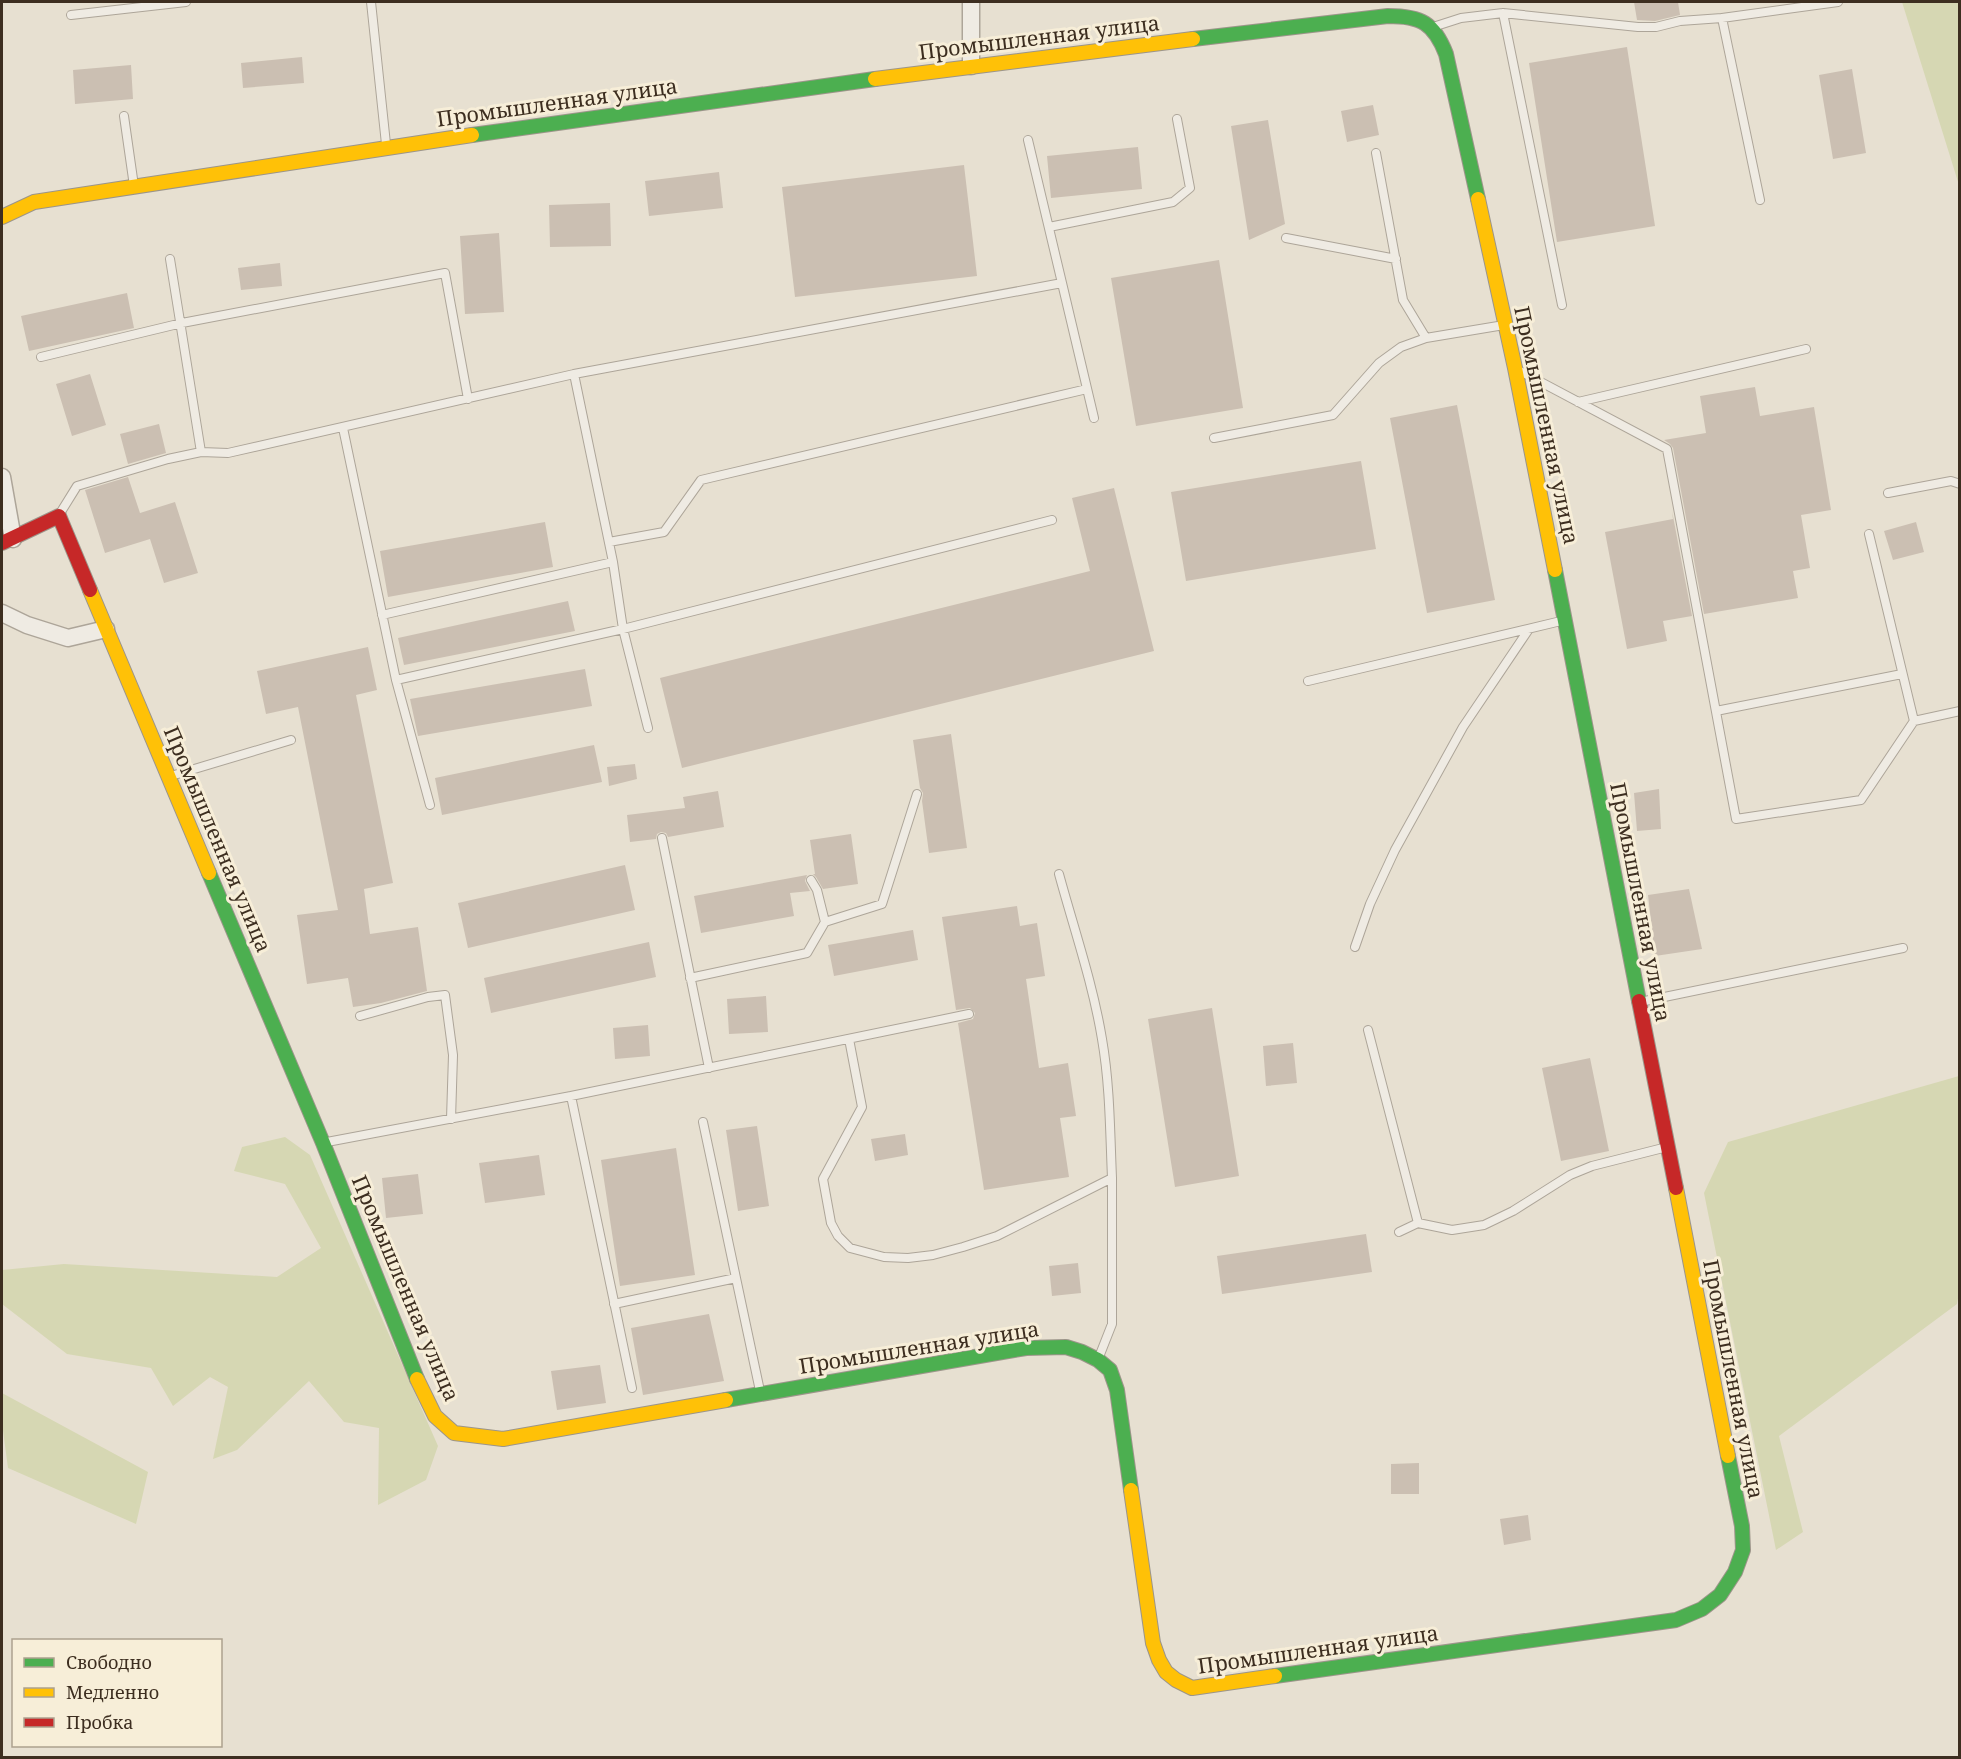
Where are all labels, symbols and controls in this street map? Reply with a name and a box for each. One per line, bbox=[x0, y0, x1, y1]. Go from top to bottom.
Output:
street label: Промышленная улица bbox=[917, 8, 1161, 66]
street label: Промышленная улица bbox=[435, 71, 679, 133]
street label: Промышленная улица bbox=[1508, 303, 1586, 547]
street label: Промышленная улица bbox=[158, 722, 278, 956]
street label: Промышленная улица bbox=[1604, 780, 1678, 1024]
street label: Промышленная улица bbox=[346, 1171, 466, 1405]
street label: Промышленная улица bbox=[1697, 1257, 1771, 1501]
street label: Промышленная улица bbox=[797, 1314, 1041, 1380]
street label: Промышленная улица bbox=[1196, 1618, 1440, 1680]
legend bbox=[12, 1639, 222, 1747]
text: Свободно bbox=[66, 1650, 152, 1674]
text: Медленно bbox=[66, 1680, 159, 1704]
text: Пробка bbox=[66, 1710, 133, 1734]

